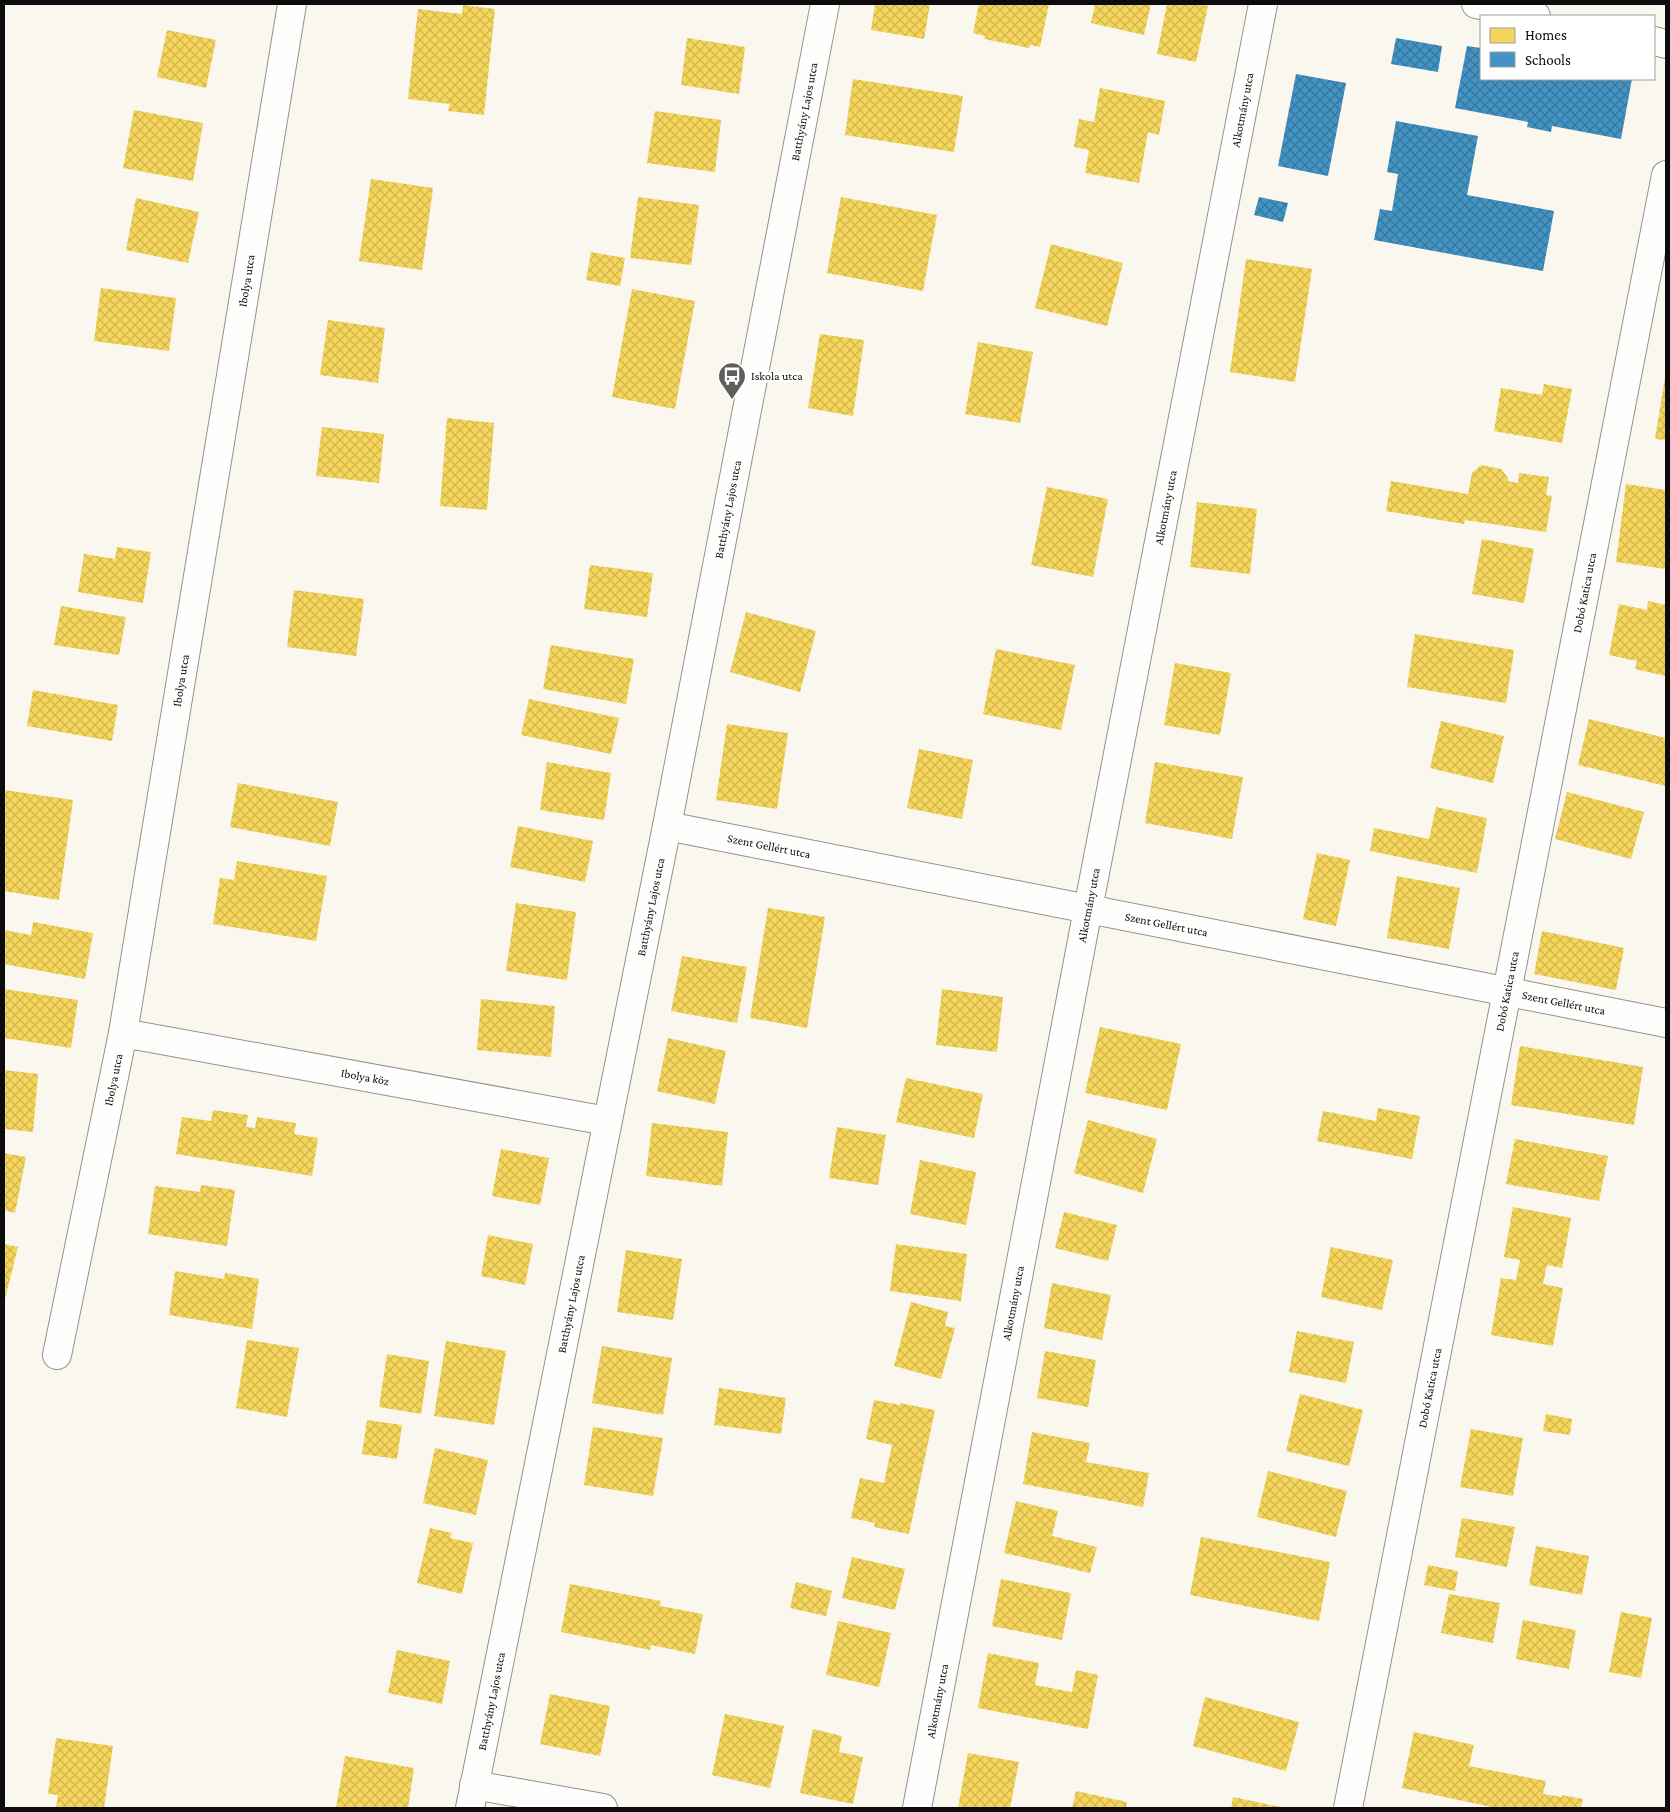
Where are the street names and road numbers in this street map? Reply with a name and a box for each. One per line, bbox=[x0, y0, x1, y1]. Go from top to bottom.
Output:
street label: Batthyány Lajos utca bbox=[788, 61, 821, 162]
street label: Alkotmány utca bbox=[1228, 71, 1257, 148]
street label: Ibolya utca bbox=[235, 253, 258, 308]
street label: Batthyány Lajos utca bbox=[712, 459, 744, 560]
street label: Alkotmány utca bbox=[1152, 469, 1180, 546]
street label: Dobó Katica utca bbox=[1570, 551, 1599, 634]
street label: Ibolya utca bbox=[170, 653, 192, 708]
street label: Szent Gellért utca bbox=[726, 831, 812, 861]
street label: Batthyány Lajos utca bbox=[634, 856, 668, 957]
street label: Alkotmány utca bbox=[1075, 866, 1103, 944]
street label: Szent Gellért utca bbox=[1124, 909, 1210, 940]
street label: Dobó Katica utca bbox=[1492, 950, 1522, 1033]
street label: Szent Gellért utca bbox=[1521, 988, 1607, 1018]
street label: Ibolya utca bbox=[101, 1052, 126, 1107]
street label: Ibolya köz bbox=[340, 1066, 390, 1088]
street label: Batthyány Lajos utca bbox=[554, 1253, 588, 1354]
street label: Alkotmány utca bbox=[999, 1264, 1027, 1342]
street label: Dobó Katica utca bbox=[1415, 1346, 1445, 1429]
street label: Batthyány Lajos utca bbox=[475, 1650, 508, 1751]
street label: Alkotmány utca bbox=[923, 1662, 951, 1739]

